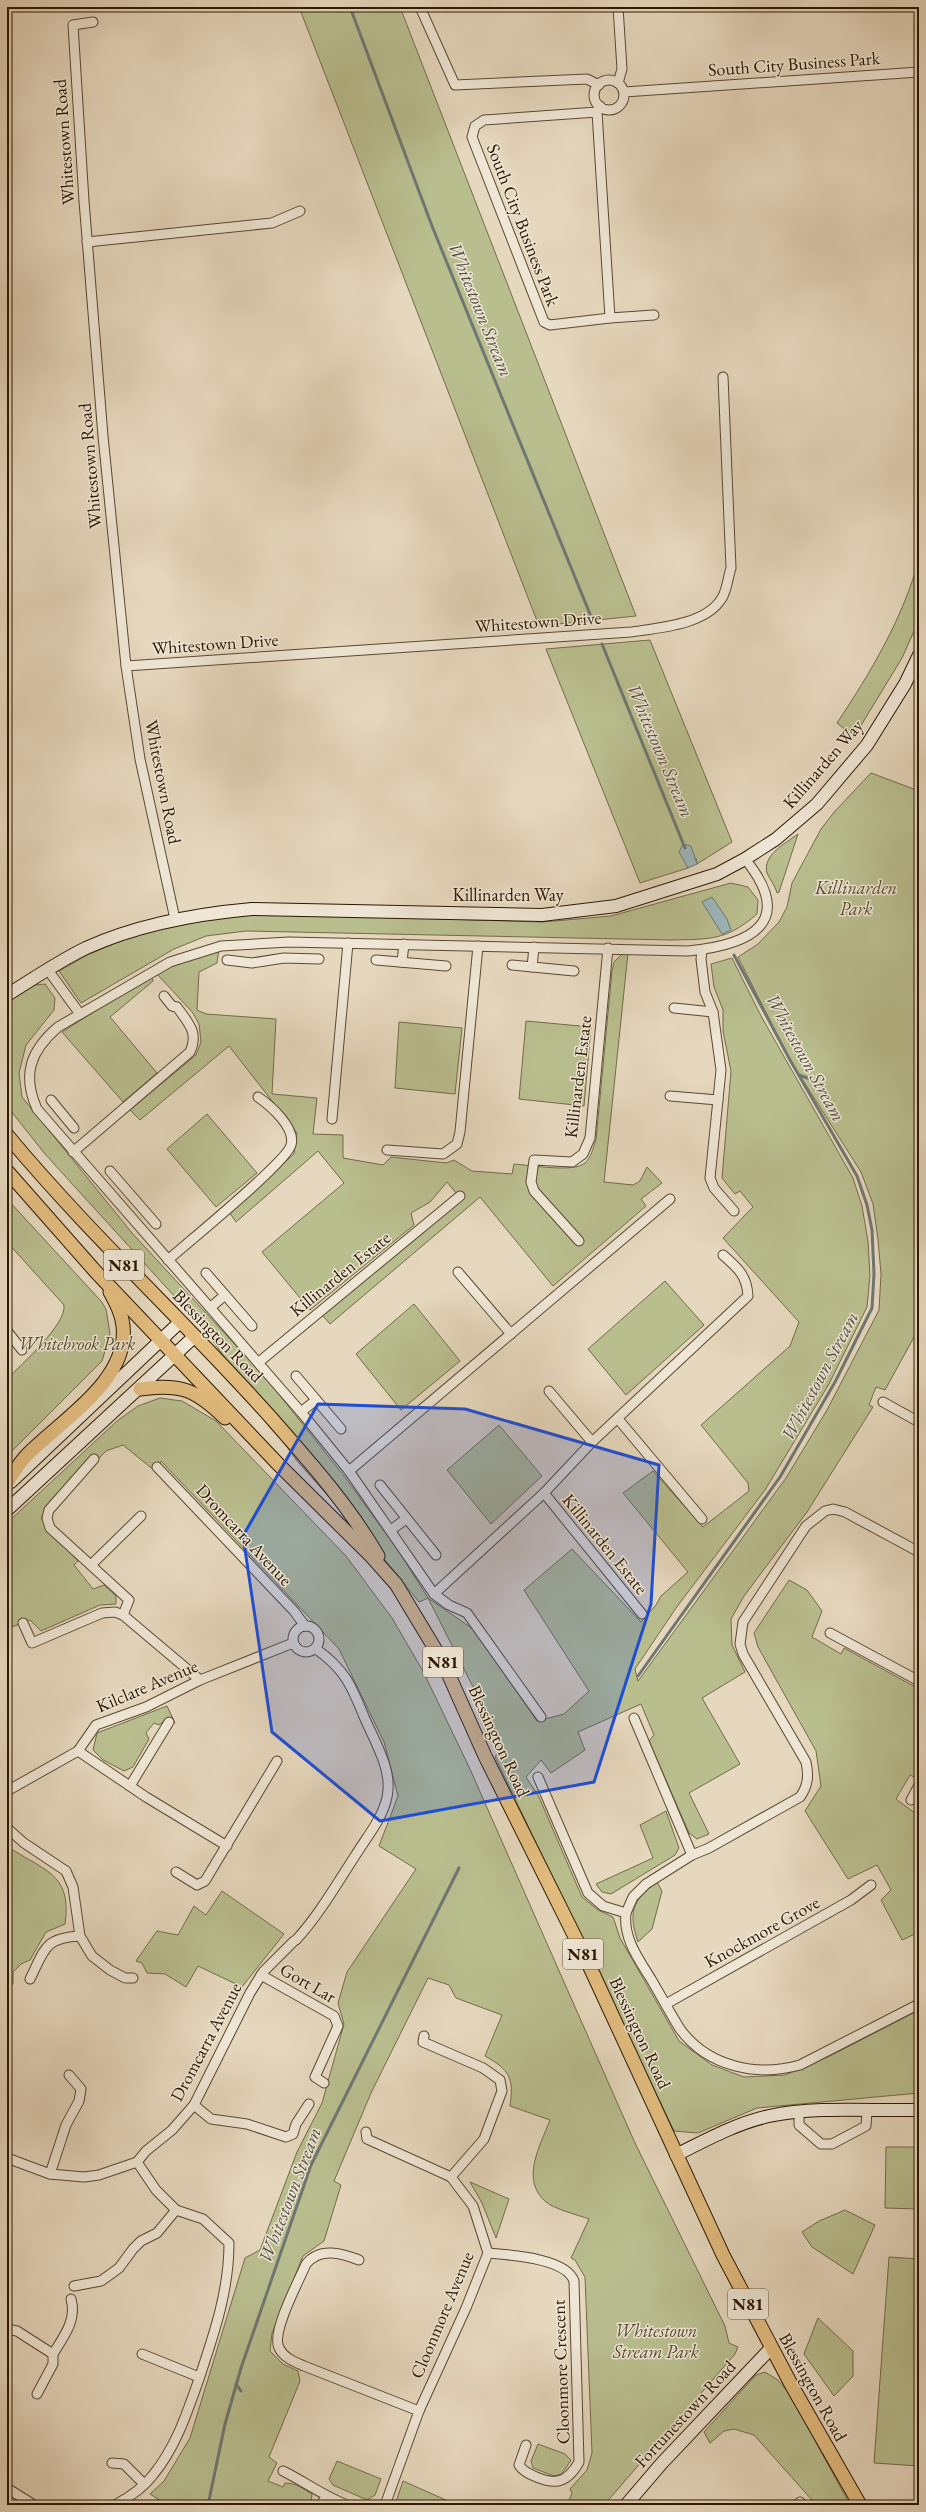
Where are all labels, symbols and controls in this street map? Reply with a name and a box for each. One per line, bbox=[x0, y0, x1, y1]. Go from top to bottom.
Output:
street label: South City Business Park bbox=[707, 46, 881, 81]
street label: Whitestown Road bbox=[48, 77, 79, 206]
street label: South City Business Park bbox=[482, 140, 565, 310]
water label: Whitestown Stream bbox=[442, 238, 519, 380]
street label: Whitestown Road bbox=[72, 401, 106, 530]
street label: Whitestown Drive bbox=[474, 606, 602, 637]
street label: Whitestown Drive bbox=[151, 628, 279, 659]
water label: Whitestown Stream bbox=[621, 680, 700, 821]
street label: Killinarden Way bbox=[777, 714, 868, 813]
street label: Whitestown Road bbox=[140, 718, 187, 847]
park label: Killinarden Park bbox=[814, 876, 897, 920]
street label: Killinarden Way bbox=[452, 883, 564, 906]
water label: Whitestown Stream bbox=[760, 989, 851, 1126]
street label: Killinarden Estate bbox=[559, 1014, 596, 1139]
street label: Killinarden Estate bbox=[285, 1226, 395, 1321]
road number: N81 bbox=[104, 1250, 144, 1280]
street label: Blessington Road bbox=[168, 1284, 269, 1388]
water label: Whitestown Stream bbox=[775, 1307, 864, 1445]
park label: Whitebrook Park bbox=[18, 1332, 136, 1355]
street label: Dromcarra Avenue bbox=[191, 1479, 298, 1590]
street label: Killinarden Estate bbox=[558, 1489, 653, 1599]
road number: N81 bbox=[423, 1647, 463, 1677]
street label: Kilclare Avenue bbox=[93, 1654, 201, 1717]
street label: Blessington Road bbox=[464, 1681, 536, 1801]
street label: Knockmore Grove bbox=[700, 1890, 823, 1973]
road number: N81 bbox=[563, 1939, 603, 1969]
street label: Gort Lar bbox=[276, 1957, 340, 2008]
street label: Blessington Road bbox=[605, 1973, 677, 2093]
street label: Dromcarra Avenue bbox=[165, 1978, 247, 2105]
water label: Whitestown Stream bbox=[252, 2124, 327, 2266]
street label: Cloonmore Avenue bbox=[404, 2248, 479, 2382]
road number: N81 bbox=[728, 2289, 768, 2319]
street label: Cloonmore Crescent bbox=[546, 2299, 575, 2445]
park label: Whitestown Stream Park bbox=[612, 2319, 699, 2363]
street label: Blessington Road bbox=[774, 2328, 853, 2446]
street label: Fortunestown Road bbox=[629, 2355, 741, 2472]

